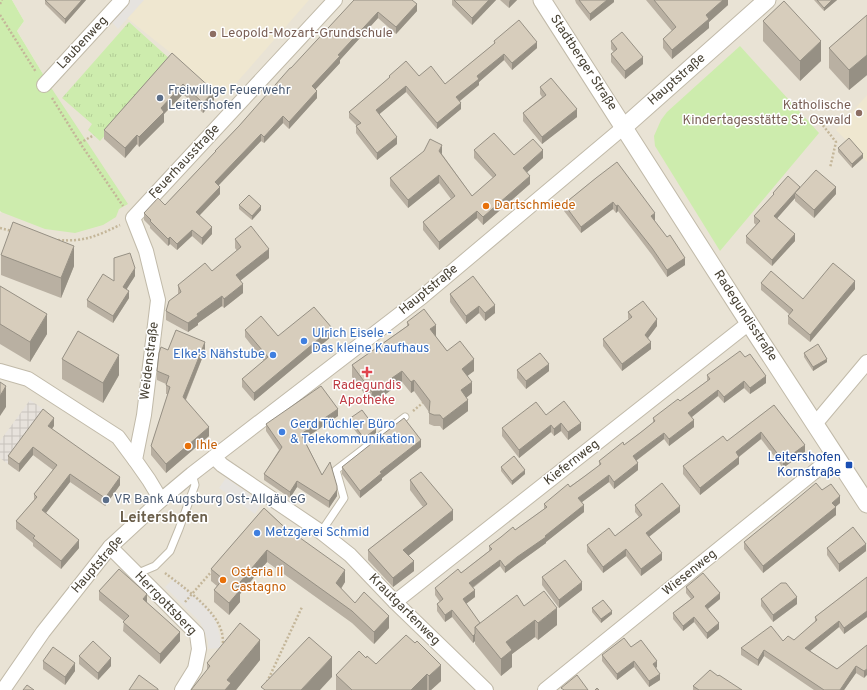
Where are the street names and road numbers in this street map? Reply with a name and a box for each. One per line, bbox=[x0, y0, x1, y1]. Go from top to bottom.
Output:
street label: Stadtberger Straße bbox=[546, 12, 620, 114]
street label: Laubenweg bbox=[54, 13, 112, 73]
street label: Hauptstraße bbox=[645, 51, 709, 109]
street label: Feuerhausstraße bbox=[146, 121, 224, 203]
street label: Hauptstraße bbox=[396, 261, 462, 319]
street label: Radegundisstraße bbox=[710, 268, 780, 364]
street label: Weidenstraße bbox=[137, 321, 163, 401]
street label: Kiefernweg bbox=[541, 436, 603, 490]
street label: Hauptstraße bbox=[69, 533, 127, 597]
street label: Wiesenweg bbox=[660, 546, 720, 600]
street label: Herrgottsberg bbox=[131, 569, 199, 639]
street label: Krautgartenweg bbox=[365, 571, 443, 649]

